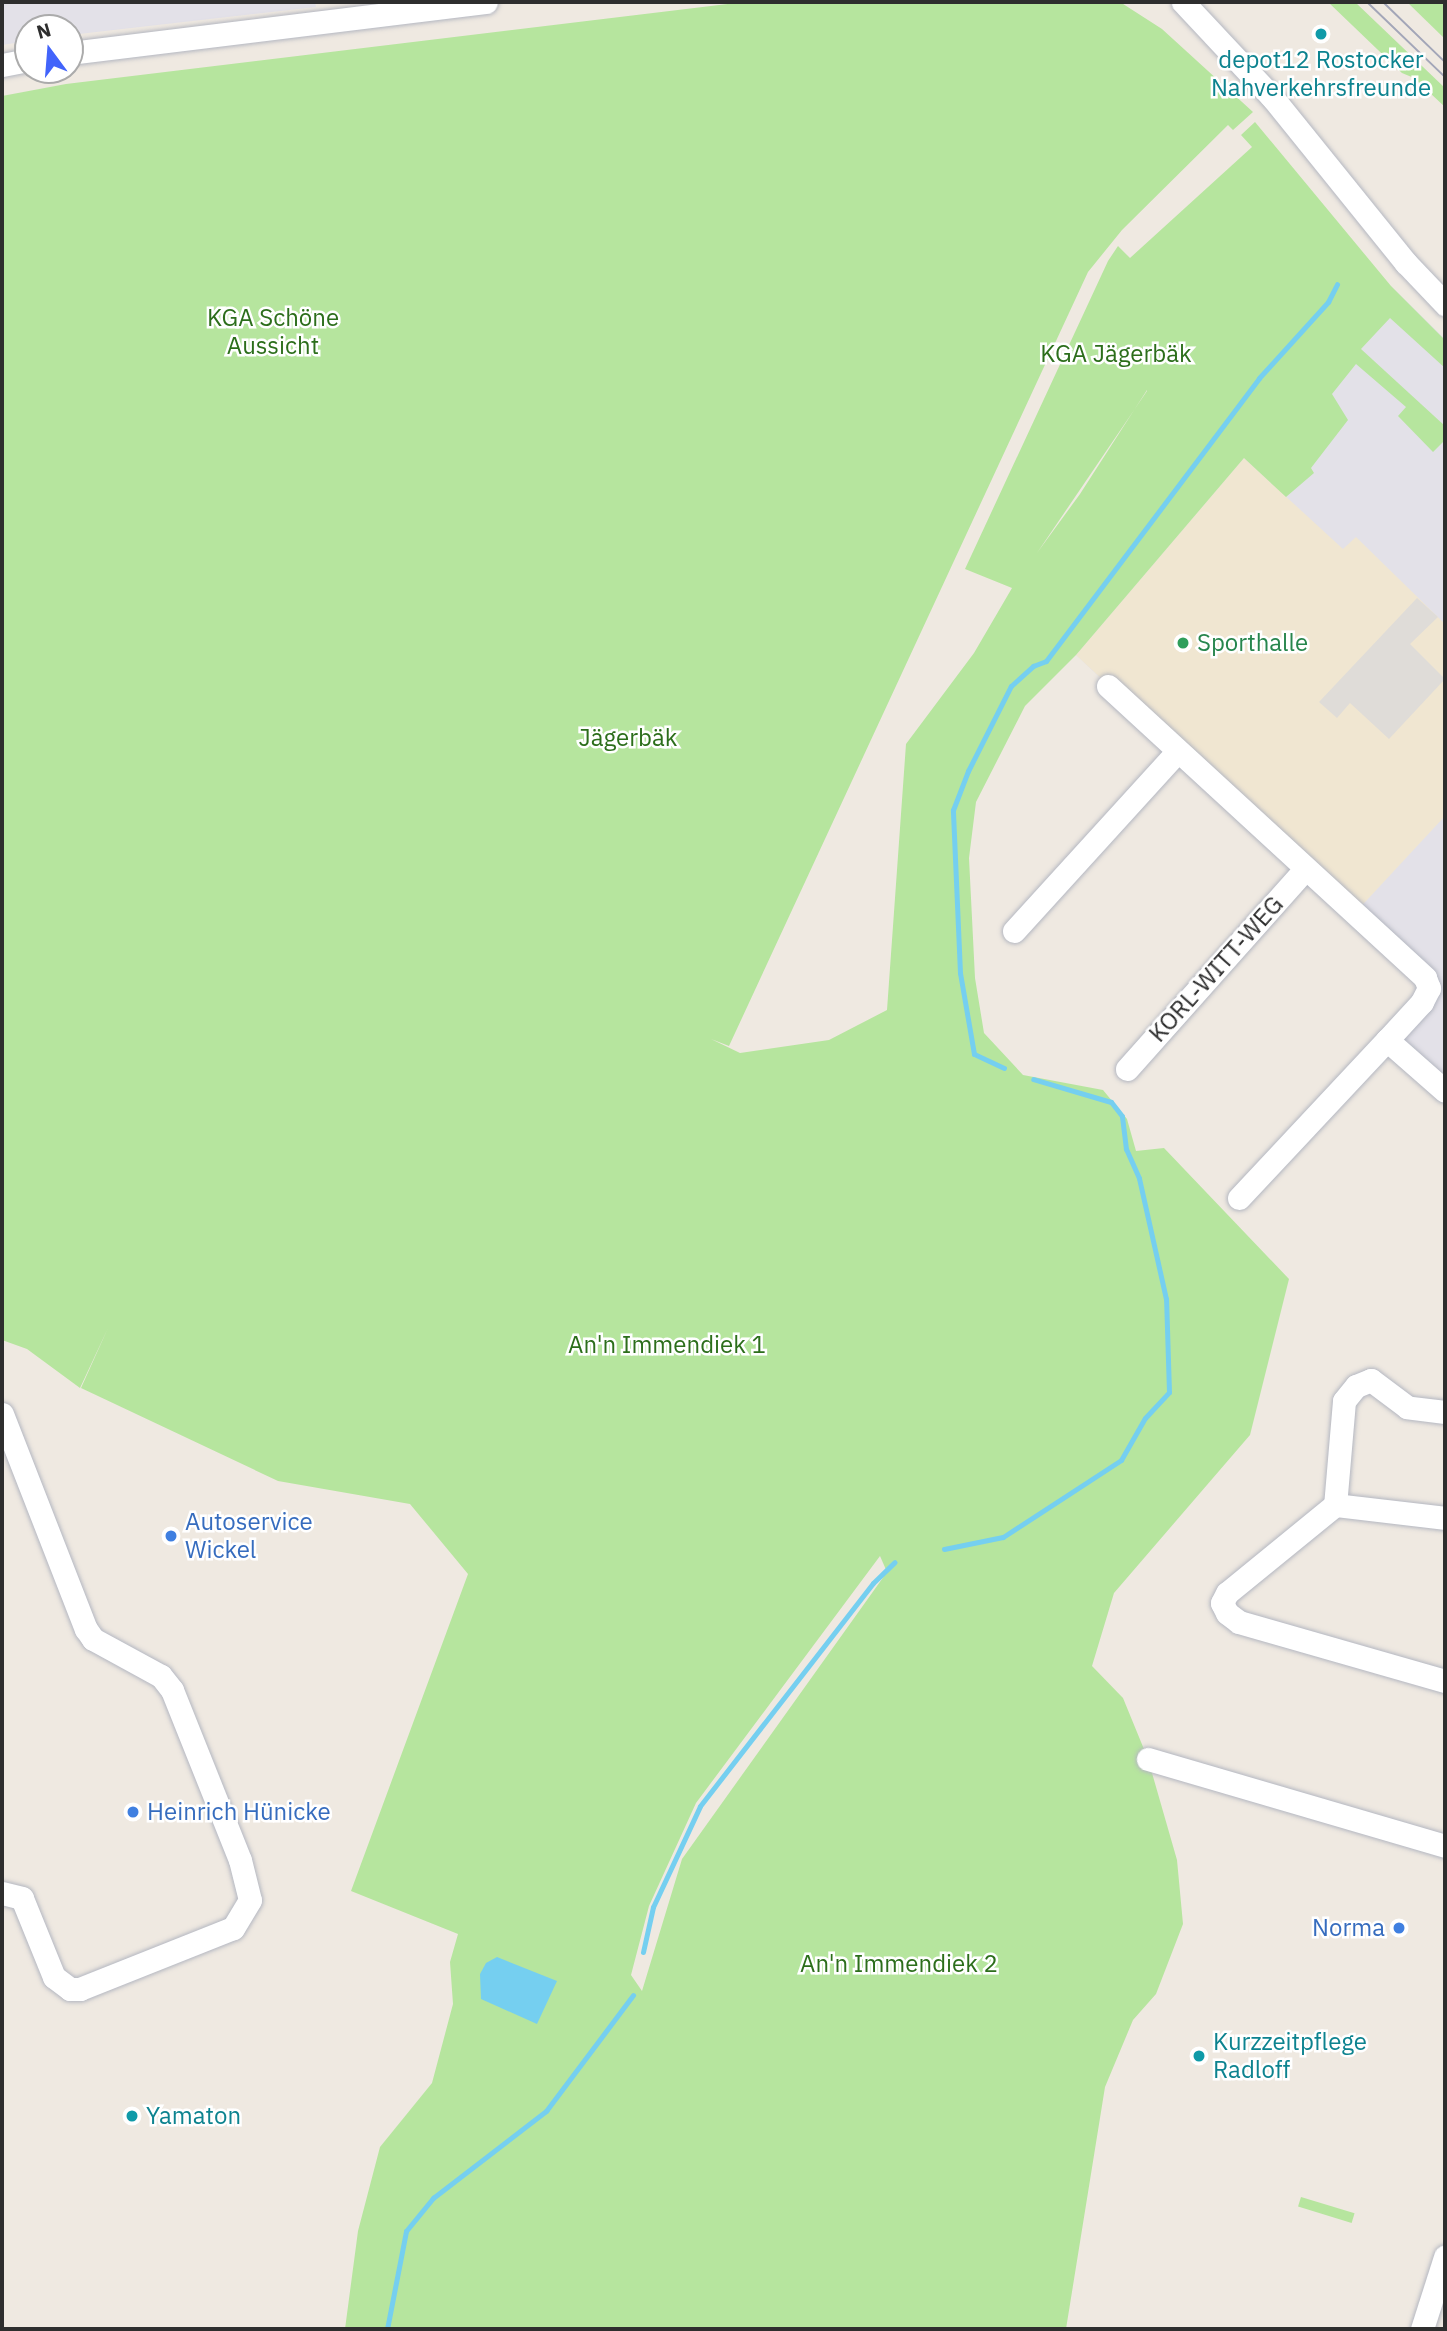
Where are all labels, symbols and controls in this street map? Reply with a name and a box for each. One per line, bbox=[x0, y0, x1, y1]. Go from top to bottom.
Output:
north arrow bbox=[14, 14, 84, 84]
text: N bbox=[34, 17, 54, 44]
marker: depot12 Rostocker Nahverkehrsfreunde bbox=[1313, 26, 1329, 42]
place label: depot12 Rostocker Nahverkehrsfreunde bbox=[1211, 46, 1431, 102]
park label: KGA Schöne Aussicht bbox=[207, 304, 339, 360]
park label: KGA Jägerbäk bbox=[1040, 340, 1192, 368]
place label: Sporthalle bbox=[1197, 629, 1308, 657]
marker: Sporthalle bbox=[1175, 635, 1191, 651]
park label: Jägerbäk bbox=[579, 724, 677, 752]
street label: KORL-WITT-WEG bbox=[1143, 890, 1289, 1048]
park label: An'n Immendiek 1 bbox=[568, 1331, 766, 1359]
place label: Autoservice Wickel bbox=[185, 1508, 313, 1564]
marker: Autoservice Wickel bbox=[163, 1528, 179, 1544]
place label: Heinrich Hünicke bbox=[147, 1798, 331, 1826]
marker: Heinrich Hünicke bbox=[125, 1804, 141, 1820]
place label: Norma bbox=[1312, 1914, 1385, 1942]
marker: Norma bbox=[1391, 1920, 1407, 1936]
park label: An'n Immendiek 2 bbox=[800, 1950, 998, 1978]
place label: Kurzzeitpflege Radloff bbox=[1213, 2028, 1367, 2084]
marker: Kurzzeitpflege Radloff bbox=[1191, 2048, 1207, 2064]
place label: Yamaton bbox=[146, 2102, 241, 2130]
marker: Yamaton bbox=[124, 2108, 140, 2124]

